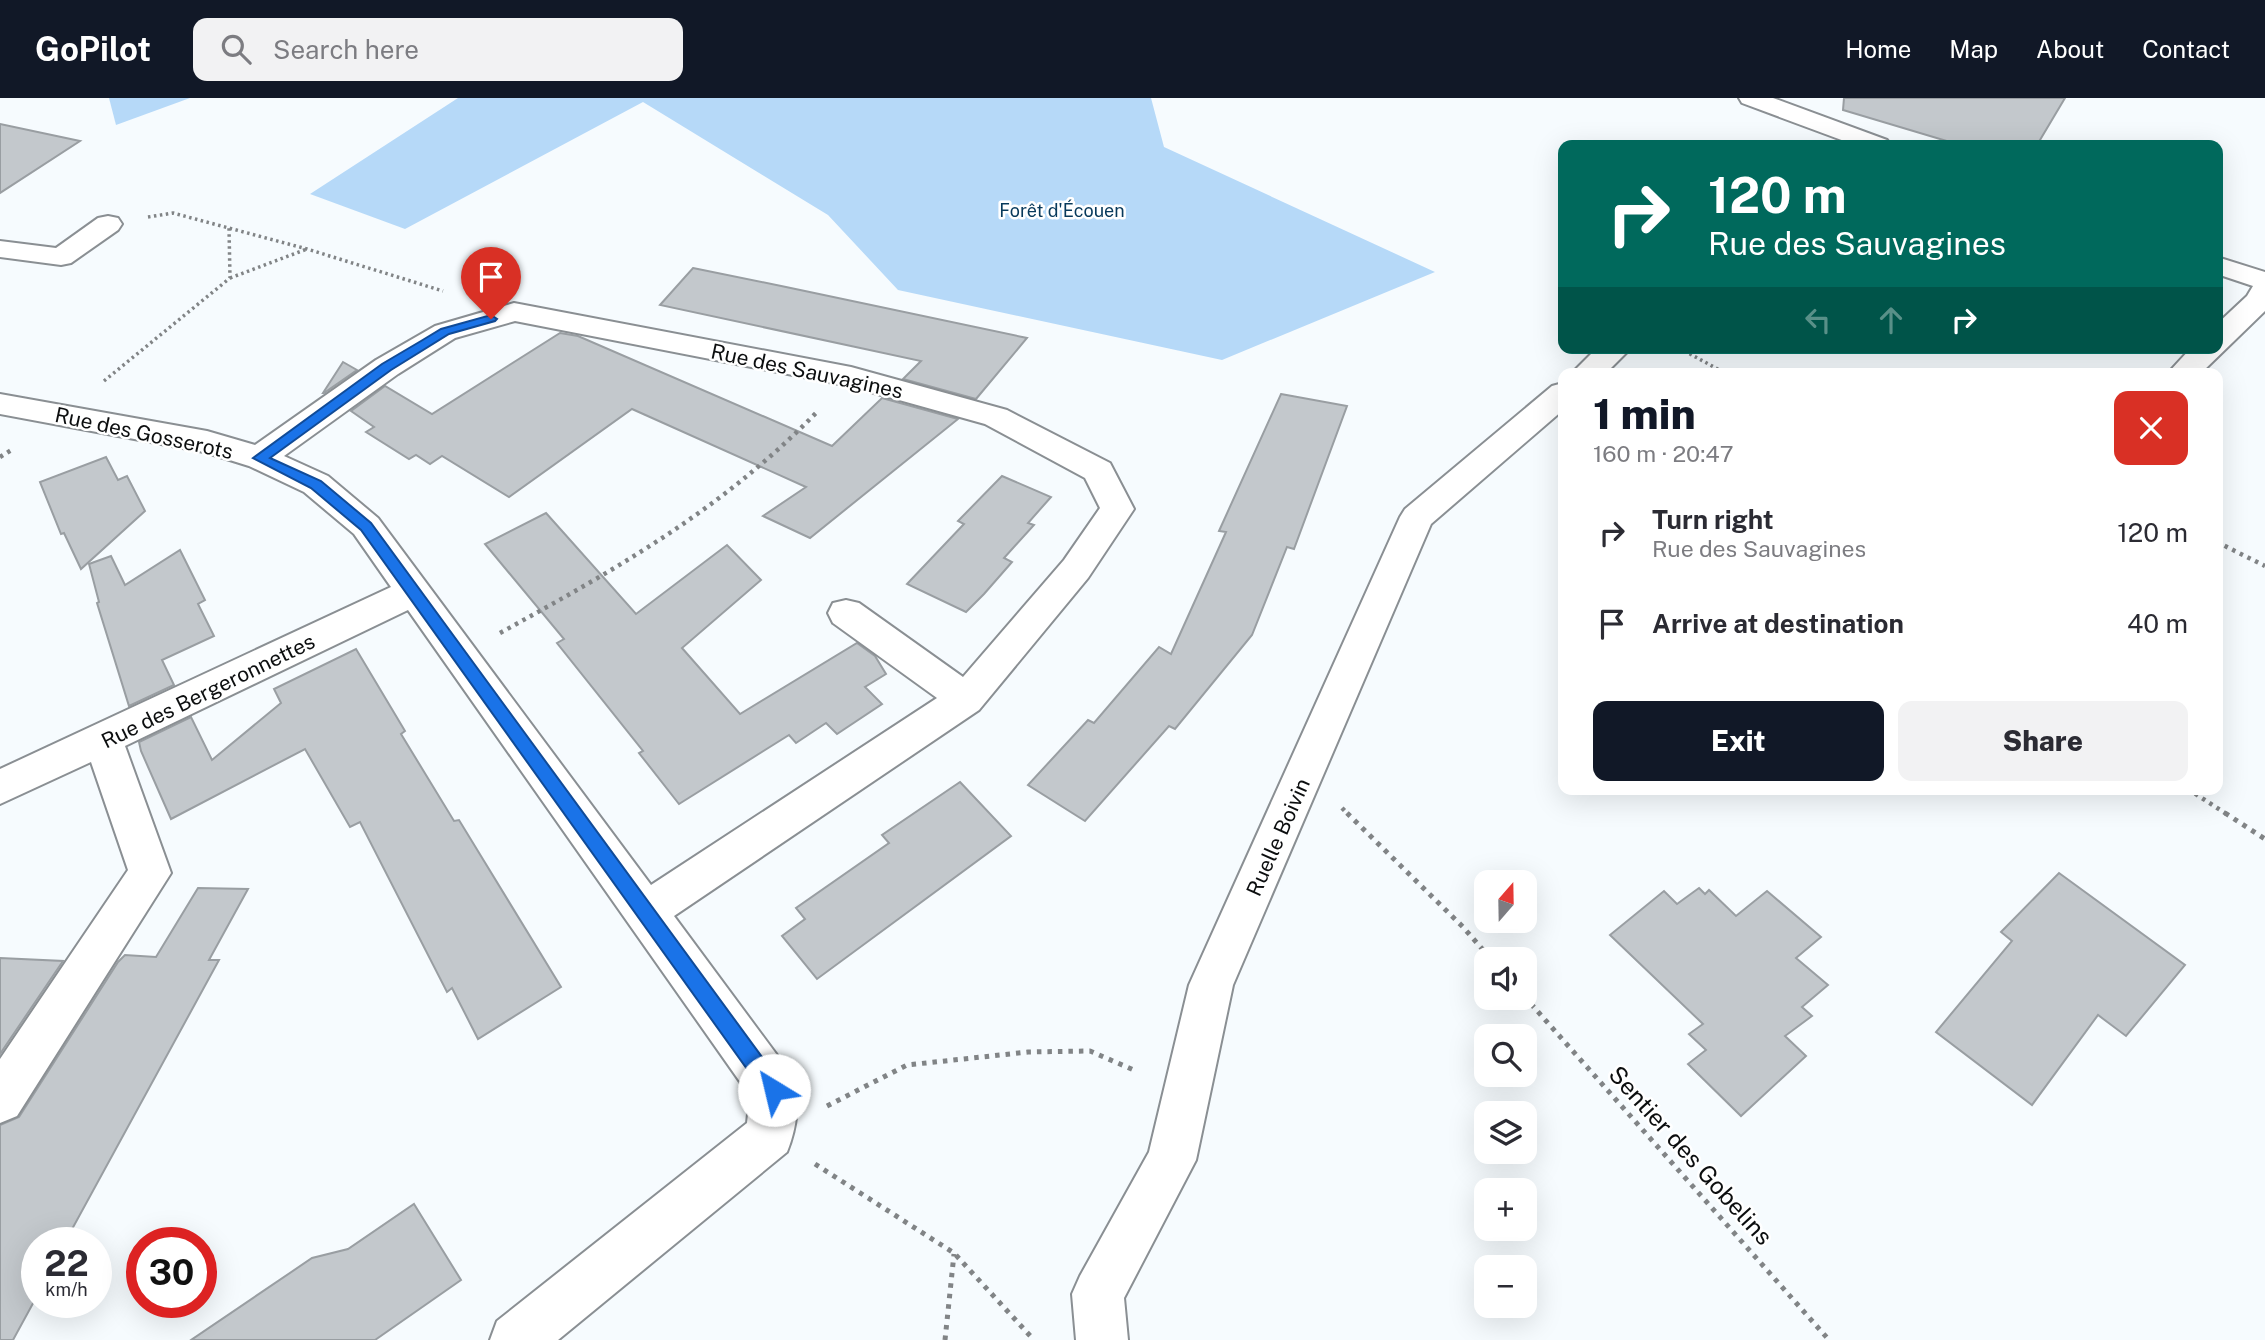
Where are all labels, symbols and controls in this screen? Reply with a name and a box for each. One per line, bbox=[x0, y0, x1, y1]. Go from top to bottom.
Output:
search box bbox=[193, 18, 683, 81]
text: GoPilot bbox=[35, 30, 151, 68]
icon: search bbox=[217, 30, 255, 68]
text: Search here bbox=[273, 34, 419, 65]
text: Home bbox=[1845, 35, 1911, 63]
text: Map bbox=[1949, 35, 1998, 63]
text: About bbox=[2036, 35, 2104, 63]
text: Contact bbox=[2142, 35, 2230, 63]
text: 120 m bbox=[1708, 166, 1847, 224]
icon: right bbox=[1593, 168, 1684, 259]
park label: Forêt d'Écouen bbox=[999, 199, 1125, 221]
text: Rue des Sauvagines bbox=[1708, 225, 2006, 262]
pin bbox=[461, 247, 521, 319]
icon: arrive bbox=[472, 258, 510, 296]
icon: left bbox=[1799, 301, 1837, 339]
icon: ahead bbox=[1872, 301, 1910, 339]
icon: right bbox=[1945, 301, 1983, 339]
street label: Rue des Sauvagines bbox=[709, 338, 905, 404]
text: 1 min bbox=[1593, 389, 1696, 438]
button: close bbox=[2114, 391, 2188, 465]
street label: Rue des Gosserots bbox=[53, 402, 235, 464]
text: 160 m · 20:47 bbox=[1593, 440, 1733, 467]
text: Turn right bbox=[1652, 504, 1774, 535]
icon: right bbox=[1593, 514, 1631, 552]
text: 120 m bbox=[2117, 517, 2188, 548]
text: Rue des Sauvagines bbox=[1652, 535, 1866, 562]
icon: arrive bbox=[1593, 605, 1631, 643]
text: Arrive at destination bbox=[1652, 608, 1904, 639]
text: 40 m bbox=[2127, 608, 2188, 639]
street label: Rue des Bergeronnettes bbox=[97, 628, 319, 754]
button: Exit bbox=[1593, 701, 1884, 781]
button: Share bbox=[1898, 701, 2188, 781]
street label: Ruelle Boivin bbox=[1241, 774, 1315, 900]
north arrow bbox=[1474, 870, 1536, 933]
map controls bbox=[1474, 870, 1537, 1318]
button: sound bbox=[1474, 947, 1537, 1010]
button: search bbox=[1474, 1024, 1537, 1087]
position arrow bbox=[737, 1053, 811, 1127]
street label: Sentier des Gobelins bbox=[1603, 1060, 1779, 1250]
button: layers bbox=[1474, 1101, 1537, 1164]
button: + bbox=[1474, 1178, 1537, 1241]
speed limit sign: 30 bbox=[126, 1227, 217, 1318]
text: 22 bbox=[44, 1243, 89, 1284]
button: − bbox=[1474, 1255, 1537, 1318]
text: km/h bbox=[45, 1279, 88, 1300]

